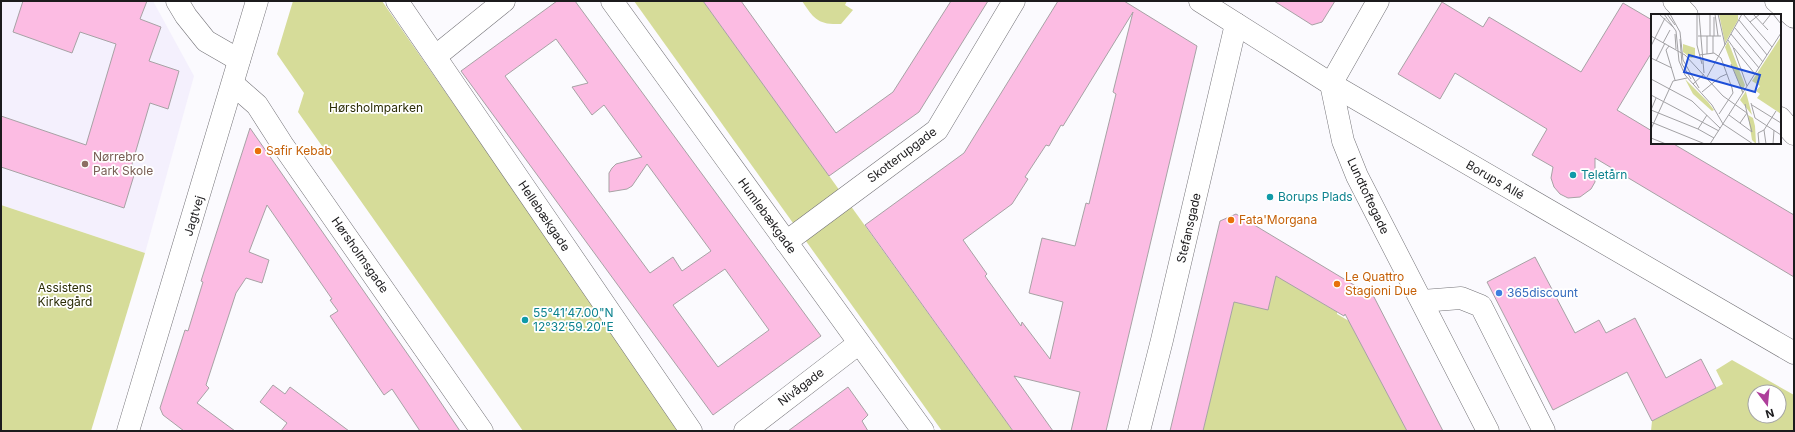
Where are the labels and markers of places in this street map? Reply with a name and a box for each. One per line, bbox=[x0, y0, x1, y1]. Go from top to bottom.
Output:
place label: Safir Kebab bbox=[266, 143, 332, 158]
marker: Safir Kebab bbox=[253, 146, 263, 156]
place label: Nørrebro Park Skole bbox=[93, 149, 153, 178]
marker: Nørrebro Park Skole bbox=[80, 159, 90, 169]
place label: Teletårn bbox=[1581, 167, 1627, 182]
marker: Teletårn bbox=[1568, 170, 1578, 180]
place label: Borups Plads bbox=[1278, 189, 1353, 204]
marker: Borups Plads bbox=[1265, 192, 1275, 202]
place label: Fata'Morgana bbox=[1239, 212, 1317, 227]
marker: Fata'Morgana bbox=[1226, 215, 1236, 225]
place label: Le Quattro Stagioni Due bbox=[1345, 269, 1417, 298]
marker: Le Quattro Stagioni Due bbox=[1332, 279, 1342, 289]
place label: 365discount bbox=[1507, 285, 1578, 300]
marker: 365discount bbox=[1494, 288, 1504, 298]
place label: 55°41′47.00"N 12°32′59.20"E bbox=[533, 305, 614, 334]
marker: 55°41′47.00"N 12°32′59.20"E bbox=[520, 315, 530, 325]

